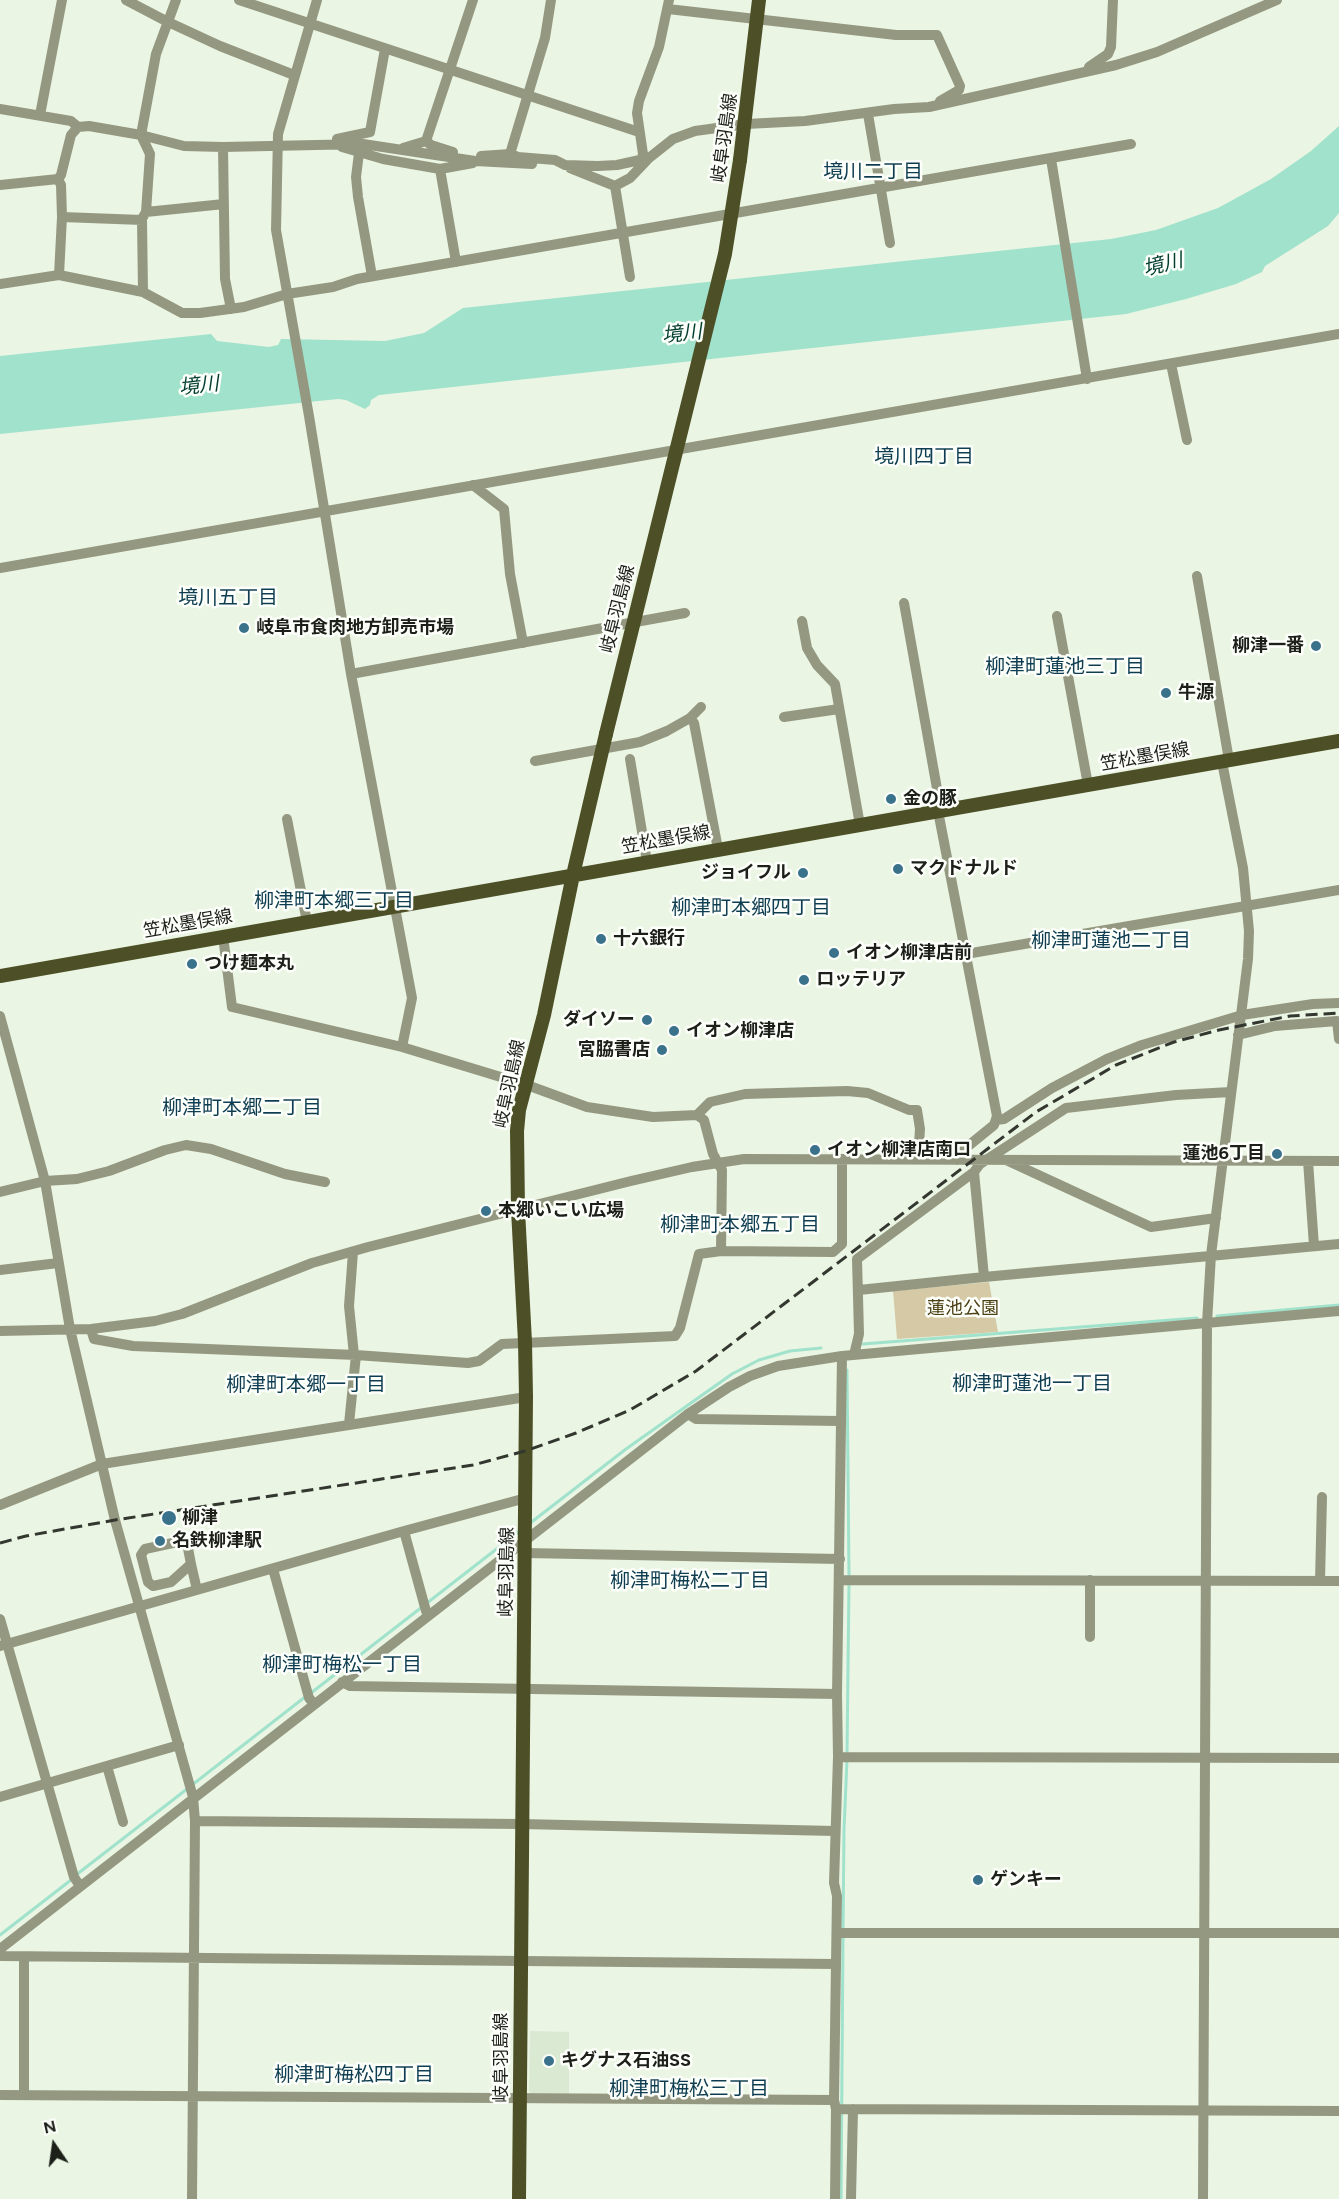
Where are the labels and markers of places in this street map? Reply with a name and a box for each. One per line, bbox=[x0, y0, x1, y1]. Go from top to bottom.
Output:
place label: 岐阜市食肉地方卸売市場 bbox=[256, 617, 454, 639]
marker: 岐阜市食肉地方卸売市場 bbox=[237, 621, 251, 635]
place label: 柳津一番 bbox=[1232, 635, 1304, 657]
marker: 柳津一番 bbox=[1309, 639, 1323, 653]
place label: 牛源 bbox=[1178, 682, 1214, 704]
marker: 牛源 bbox=[1159, 686, 1173, 700]
place label: 金の豚 bbox=[903, 788, 957, 810]
marker: 金の豚 bbox=[884, 792, 898, 806]
place label: マクドナルド bbox=[910, 858, 1018, 880]
place label: ジョイフル bbox=[701, 862, 791, 884]
marker: マクドナルド bbox=[891, 862, 905, 876]
marker: ジョイフル bbox=[796, 866, 810, 880]
place label: 十六銀行 bbox=[613, 928, 685, 950]
marker: 十六銀行 bbox=[594, 932, 608, 946]
place label: イオン柳津店前 bbox=[846, 942, 972, 964]
marker: イオン柳津店前 bbox=[827, 946, 841, 960]
place label: つけ麺本丸 bbox=[204, 953, 294, 975]
marker: つけ麺本丸 bbox=[185, 957, 199, 971]
place label: ロッテリア bbox=[816, 969, 906, 991]
marker: ロッテリア bbox=[797, 973, 811, 987]
place label: ダイソー bbox=[563, 1009, 635, 1031]
marker: ダイソー bbox=[640, 1013, 654, 1027]
place label: イオン柳津店 bbox=[686, 1020, 794, 1042]
marker: イオン柳津店 bbox=[667, 1024, 681, 1038]
place label: 宮脇書店 bbox=[578, 1039, 650, 1061]
marker: 宮脇書店 bbox=[655, 1043, 669, 1057]
place label: イオン柳津店南口 bbox=[827, 1139, 971, 1161]
marker: イオン柳津店南口 bbox=[808, 1143, 822, 1157]
place label: 蓮池6丁目 bbox=[1183, 1143, 1265, 1165]
marker: 蓮池6丁目 bbox=[1270, 1147, 1284, 1161]
place label: 本郷いこい広場 bbox=[498, 1200, 624, 1222]
marker: 本郷いこい広場 bbox=[479, 1204, 493, 1218]
place label: 柳津 bbox=[182, 1507, 218, 1529]
marker: 柳津 bbox=[160, 1509, 178, 1527]
place label: 名鉄柳津駅 bbox=[172, 1530, 262, 1552]
marker: 名鉄柳津駅 bbox=[153, 1534, 167, 1548]
place label: ゲンキー bbox=[990, 1869, 1062, 1891]
marker: ゲンキー bbox=[971, 1873, 985, 1887]
place label: キグナス石油SS bbox=[561, 2050, 691, 2072]
marker: キグナス石油SS bbox=[542, 2054, 556, 2068]

